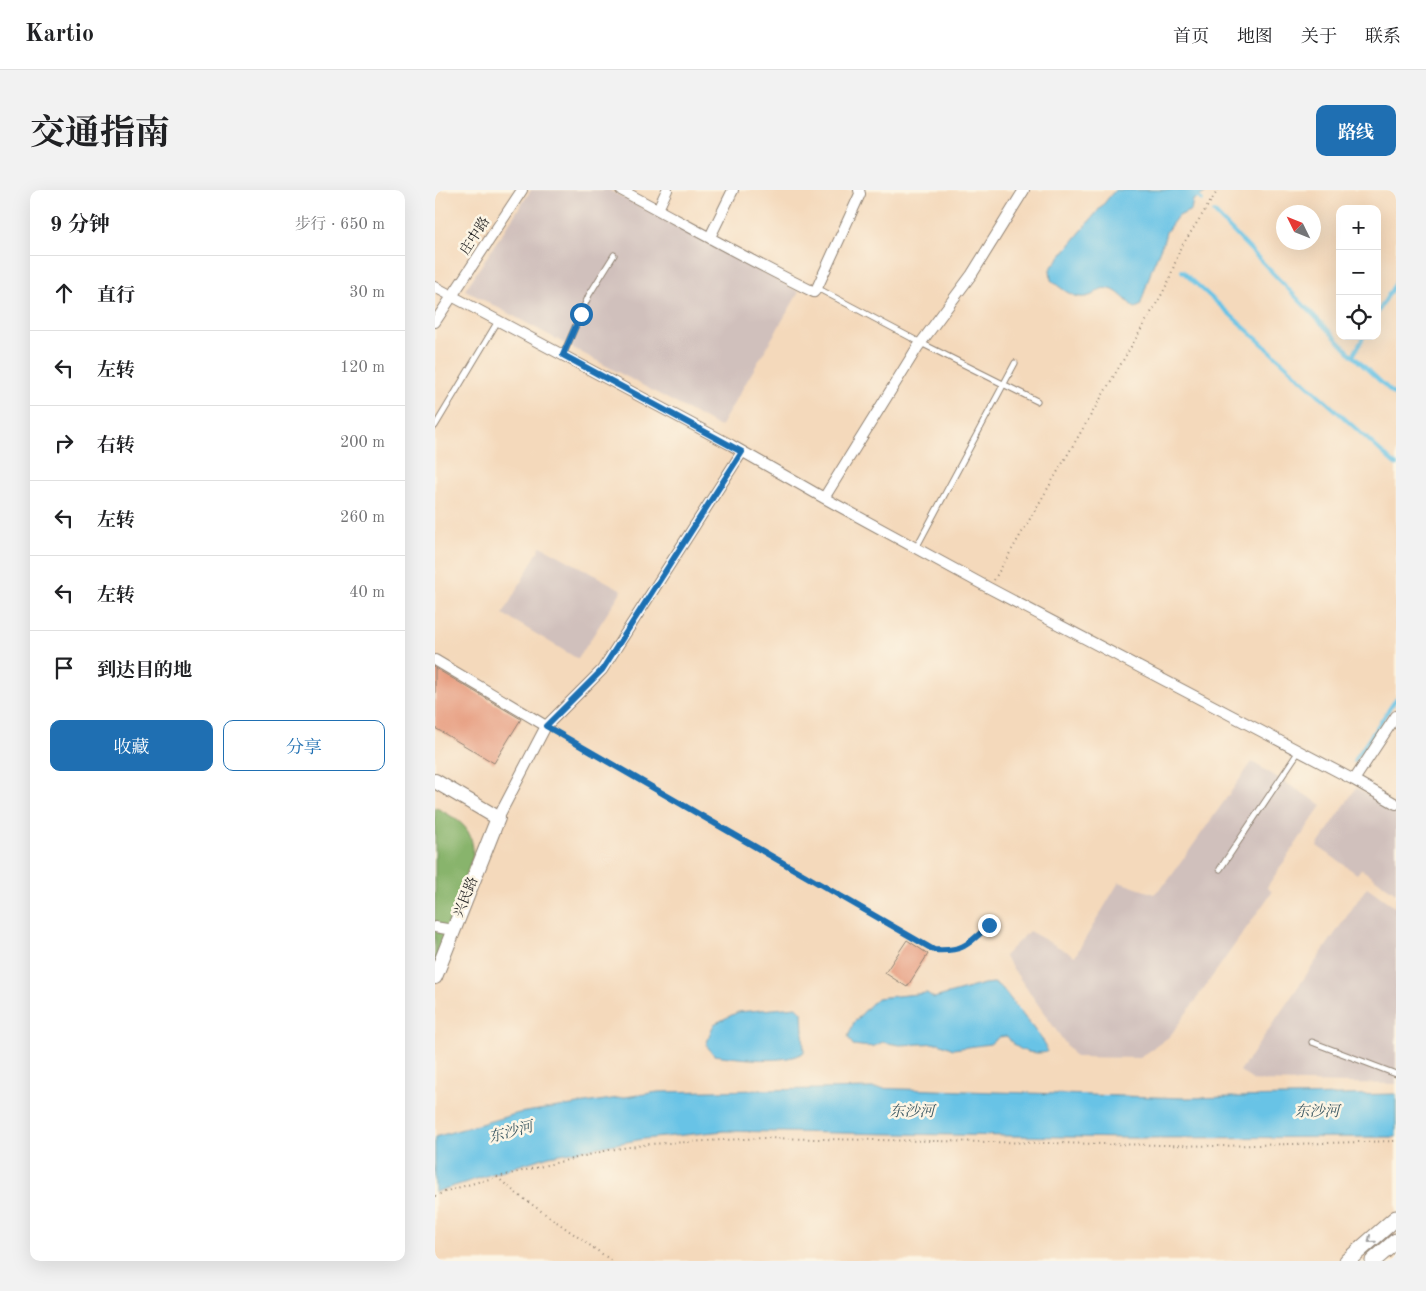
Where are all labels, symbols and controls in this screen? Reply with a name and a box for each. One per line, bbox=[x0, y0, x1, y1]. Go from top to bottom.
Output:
text: Kartio bbox=[25, 23, 94, 47]
text: 首页 bbox=[1173, 28, 1209, 46]
text: 地图 bbox=[1237, 28, 1273, 46]
text: 关于 bbox=[1301, 28, 1337, 46]
text: 联系 bbox=[1365, 28, 1401, 46]
button: 路线 bbox=[1316, 105, 1396, 156]
text: 交通指南 bbox=[30, 117, 170, 152]
north arrow bbox=[1276, 205, 1321, 250]
map controls bbox=[1336, 205, 1381, 340]
button: + bbox=[1336, 205, 1381, 250]
street label: 庄中路 bbox=[457, 214, 492, 257]
text: 9 分钟 bbox=[50, 215, 110, 236]
text: 步行 · 650 m bbox=[295, 217, 385, 233]
button: − bbox=[1336, 250, 1381, 295]
icon: ahead bbox=[50, 279, 78, 307]
text: 30 m bbox=[349, 285, 385, 301]
text: 直行 bbox=[97, 287, 135, 306]
button: locate bbox=[1336, 295, 1381, 340]
route start bbox=[570, 303, 593, 326]
icon: left bbox=[50, 354, 78, 382]
text: 120 m bbox=[340, 360, 385, 376]
text: 左转 bbox=[97, 362, 135, 381]
icon: right bbox=[50, 429, 78, 457]
text: 200 m bbox=[340, 435, 385, 451]
text: 右转 bbox=[97, 437, 135, 456]
icon: left bbox=[50, 504, 78, 532]
text: 260 m bbox=[340, 510, 385, 526]
text: 左转 bbox=[97, 512, 135, 531]
icon: left bbox=[50, 579, 78, 607]
text: 40 m bbox=[349, 585, 385, 601]
text: 左转 bbox=[97, 587, 135, 606]
icon: arrive bbox=[50, 654, 78, 682]
text: 到达目的地 bbox=[97, 662, 192, 681]
button: 收藏 bbox=[50, 720, 213, 771]
button: 分享 bbox=[223, 720, 385, 771]
street label: 兴民路 bbox=[451, 875, 480, 919]
route end bbox=[978, 914, 1001, 937]
water label: 东沙河 bbox=[889, 1103, 937, 1120]
water label: 东沙河 bbox=[1294, 1103, 1342, 1120]
water label: 东沙河 bbox=[487, 1117, 538, 1146]
one-way arrow bbox=[1368, 1234, 1377, 1243]

